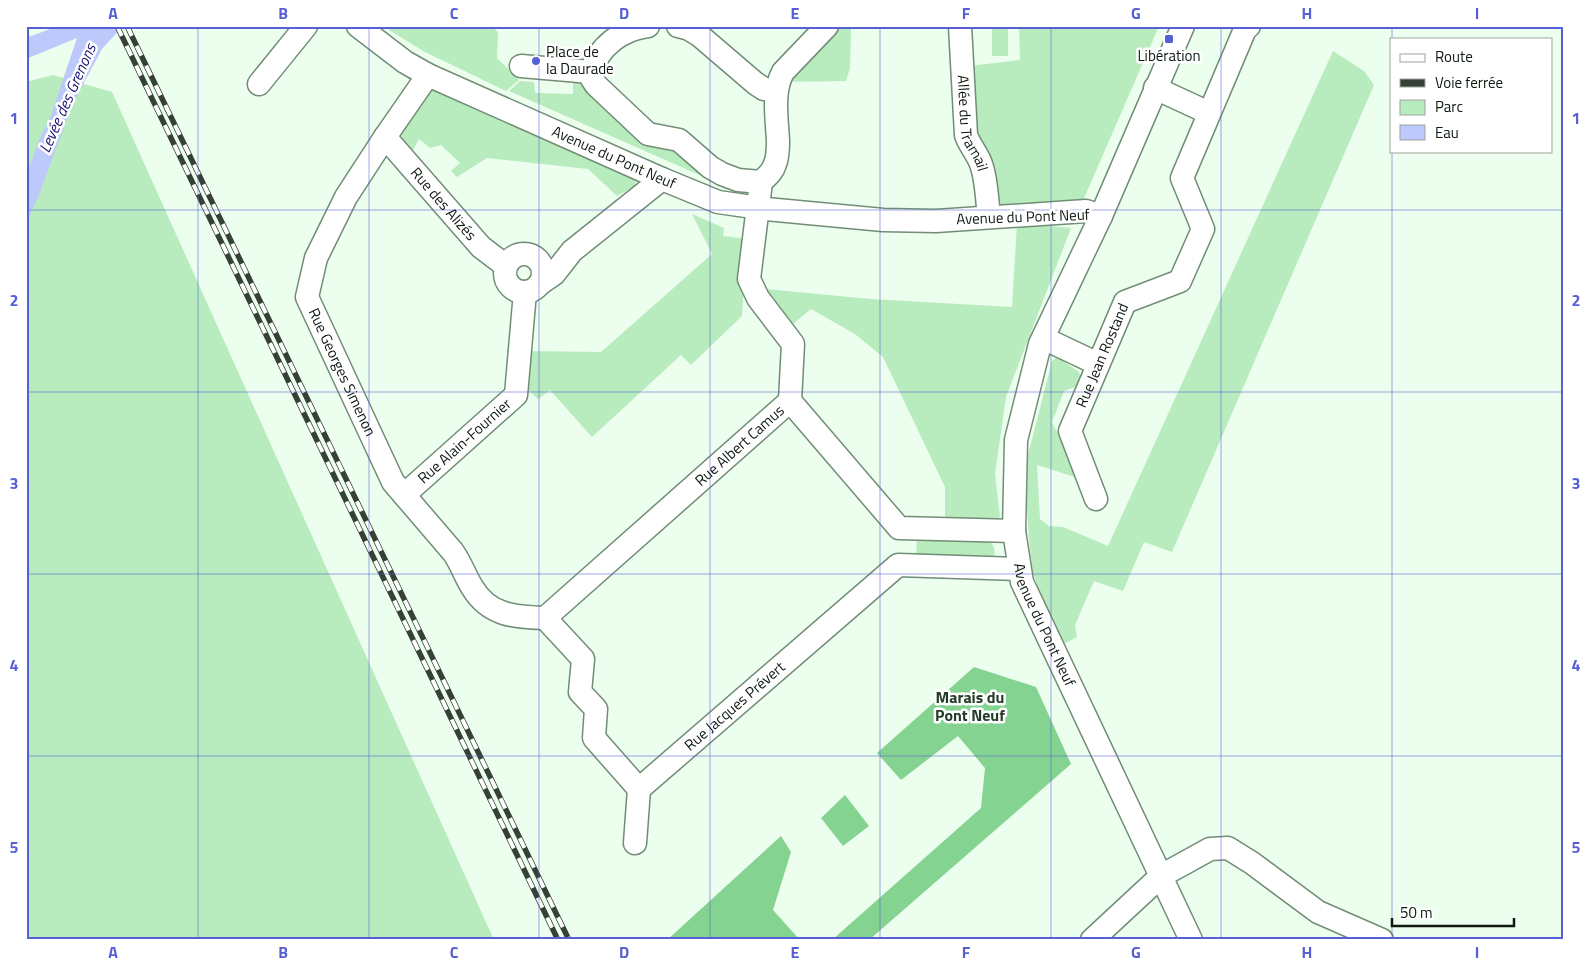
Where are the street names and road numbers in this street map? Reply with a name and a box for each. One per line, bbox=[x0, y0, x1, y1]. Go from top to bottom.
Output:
street label: Allée du Tramail bbox=[952, 74, 995, 174]
street label: Avenue du Pont Neuf bbox=[548, 120, 680, 195]
street label: Rue des Alizés bbox=[405, 162, 482, 246]
street label: Avenue du Pont Neuf bbox=[956, 203, 1090, 230]
street label: Rue Jean Rostand bbox=[1069, 299, 1134, 411]
street label: Rue Georges Simenon bbox=[303, 304, 382, 440]
street label: Rue Alain-Fournier bbox=[412, 393, 516, 489]
street label: Rue Albert Camus bbox=[689, 399, 789, 491]
street label: Avenue du Pont Neuf bbox=[1008, 561, 1082, 690]
street label: Rue Jacques Prévert bbox=[679, 655, 790, 756]

